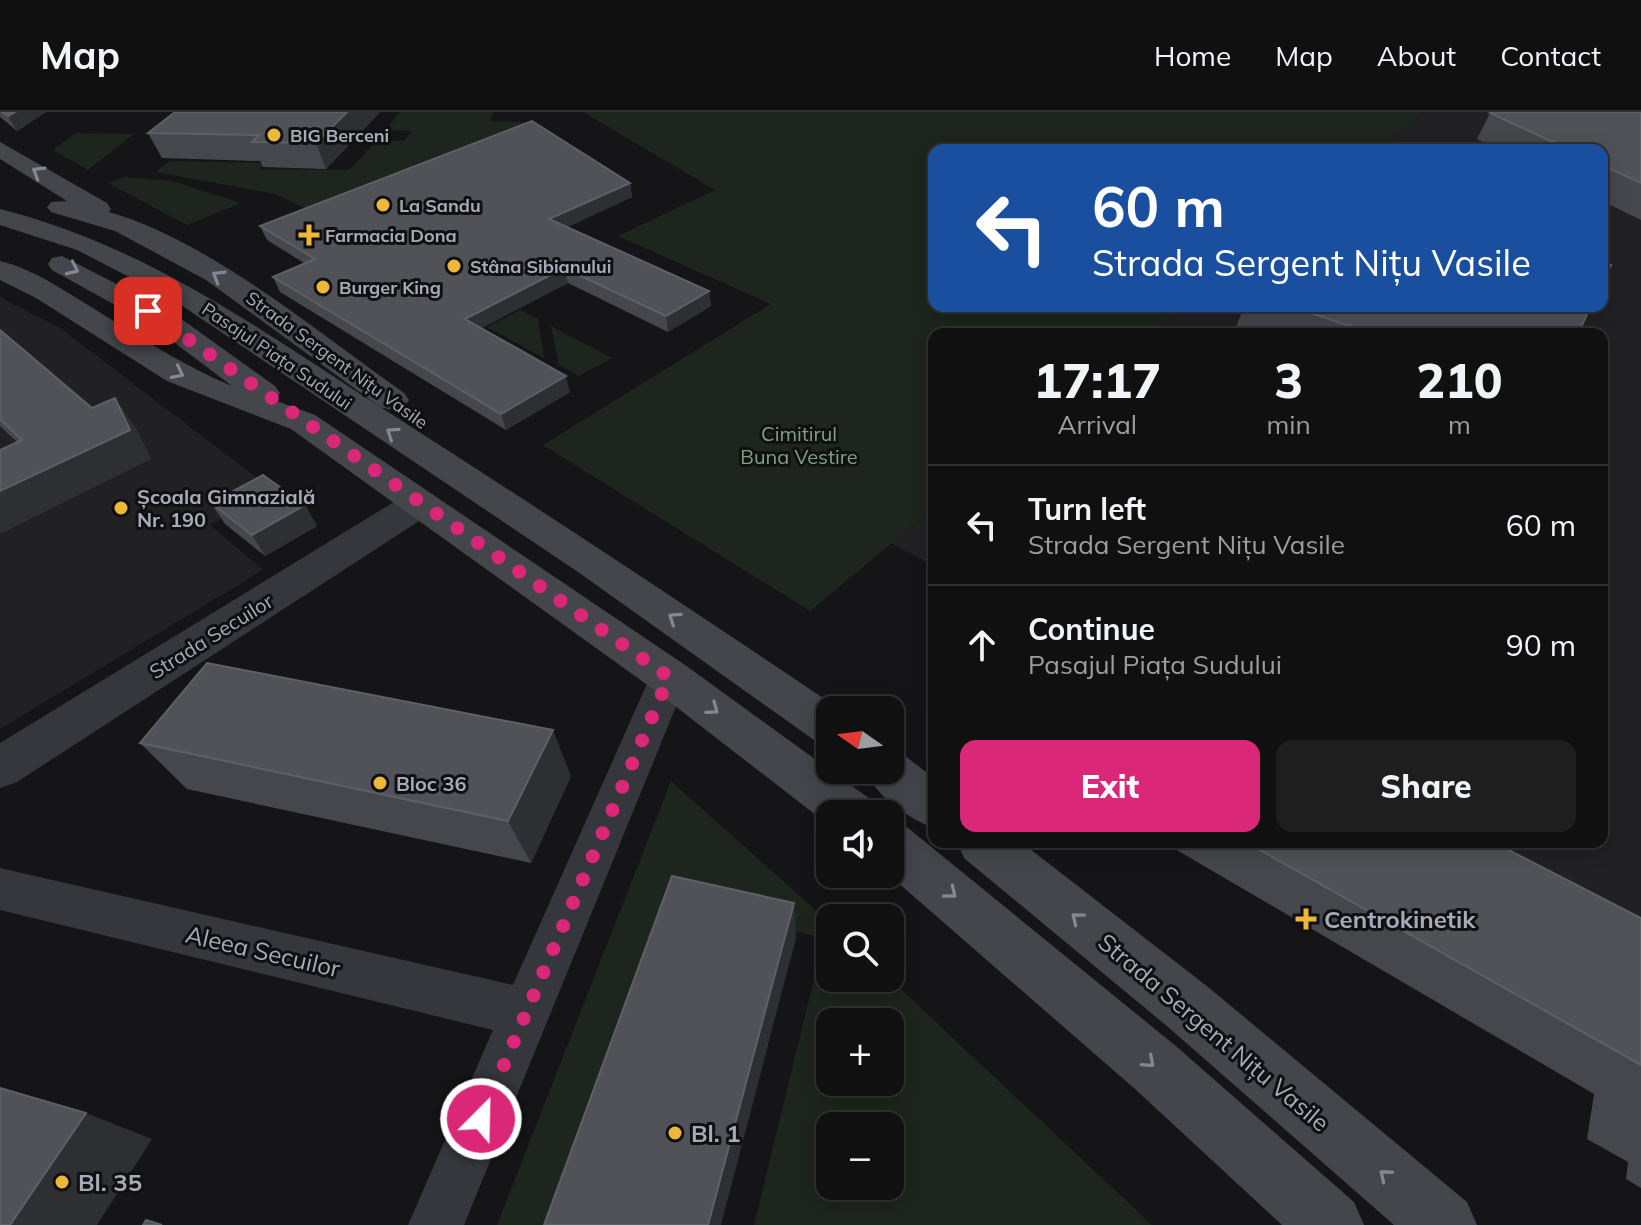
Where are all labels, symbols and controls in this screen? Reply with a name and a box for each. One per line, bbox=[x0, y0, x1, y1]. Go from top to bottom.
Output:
text: Map bbox=[40, 31, 120, 79]
text: Home bbox=[1154, 38, 1231, 73]
text: Map bbox=[1275, 38, 1333, 73]
text: About bbox=[1377, 38, 1456, 73]
text: Contact bbox=[1500, 38, 1601, 73]
place label: BIG Berceni bbox=[290, 124, 389, 147]
marker: BIG Berceni bbox=[265, 126, 283, 144]
one-way arrow bbox=[32, 167, 47, 182]
text: 60 m bbox=[1092, 171, 1225, 241]
icon: left bbox=[960, 176, 1064, 280]
place label: La Sandu bbox=[399, 194, 481, 217]
marker: La Sandu bbox=[374, 196, 392, 214]
place label: Farmacia Dona bbox=[325, 224, 457, 247]
marker: Farmacia Dona bbox=[300, 226, 318, 244]
text: Strada Sergent Nițu Vasile bbox=[1092, 240, 1531, 285]
place label: Stâna Sibianului bbox=[470, 255, 611, 278]
marker: Stâna Sibianului bbox=[445, 257, 463, 275]
one-way arrow bbox=[64, 259, 79, 275]
one-way arrow bbox=[212, 270, 227, 286]
place label: Burger King bbox=[339, 276, 441, 299]
pin bbox=[114, 277, 182, 345]
marker: Burger King bbox=[314, 278, 332, 296]
street label: Strada Sergent Nițu Vasile bbox=[242, 286, 432, 434]
icon: arrive bbox=[126, 289, 170, 333]
street label: Pasajul Piața Sudului bbox=[198, 297, 356, 415]
text: 17:17 bbox=[1033, 350, 1161, 410]
text: 3 bbox=[1274, 350, 1303, 410]
text: 210 bbox=[1416, 350, 1503, 410]
one-way arrow bbox=[169, 364, 184, 379]
text: Arrival bbox=[1057, 408, 1137, 441]
text: min bbox=[1267, 408, 1311, 441]
text: m bbox=[1448, 408, 1471, 441]
park label: Cimitirul Buna Vestire bbox=[740, 421, 858, 469]
one-way arrow bbox=[386, 428, 401, 443]
place label: Școala Gimnazială Nr. 190 bbox=[137, 484, 315, 532]
text: Turn left bbox=[1028, 490, 1146, 528]
marker: Școala Gimnazială Nr. 190 bbox=[112, 499, 130, 517]
icon: left bbox=[960, 503, 1004, 547]
text: 60 m bbox=[1506, 506, 1576, 544]
text: Strada Sergent Nițu Vasile bbox=[1028, 528, 1345, 561]
street label: Strada Secuilor bbox=[145, 588, 278, 684]
text: Continue bbox=[1028, 610, 1155, 648]
one-way arrow bbox=[669, 613, 683, 628]
icon: ahead bbox=[960, 623, 1004, 667]
text: 90 m bbox=[1506, 626, 1576, 664]
text: Pasajul Piața Sudului bbox=[1028, 648, 1282, 681]
north arrow bbox=[816, 696, 904, 784]
map controls bbox=[816, 696, 904, 1200]
one-way arrow bbox=[704, 699, 719, 714]
button: Exit bbox=[960, 740, 1260, 832]
button: Share bbox=[1276, 740, 1576, 832]
place label: Bloc 36 bbox=[396, 771, 466, 796]
marker: Bloc 36 bbox=[371, 774, 389, 792]
button: sound bbox=[816, 800, 904, 888]
one-way arrow bbox=[942, 884, 957, 898]
button: search bbox=[816, 904, 904, 992]
place label: Centrokinetik bbox=[1324, 904, 1476, 934]
marker: Centrokinetik bbox=[1295, 908, 1317, 930]
one-way arrow bbox=[1072, 913, 1087, 928]
street label: Aleea Secuilor bbox=[183, 919, 343, 983]
street label: Strada Sergent Nițu Vasile bbox=[1092, 927, 1336, 1138]
button: + bbox=[816, 1008, 904, 1096]
one-way arrow bbox=[1139, 1052, 1154, 1067]
position arrow bbox=[439, 1077, 523, 1161]
button: − bbox=[816, 1112, 904, 1200]
place label: Bl. 1 bbox=[691, 1118, 741, 1148]
marker: Bl. 1 bbox=[666, 1124, 684, 1142]
place label: Bl. 35 bbox=[78, 1167, 142, 1197]
one-way arrow bbox=[1379, 1170, 1394, 1184]
marker: Bl. 35 bbox=[53, 1173, 71, 1191]

